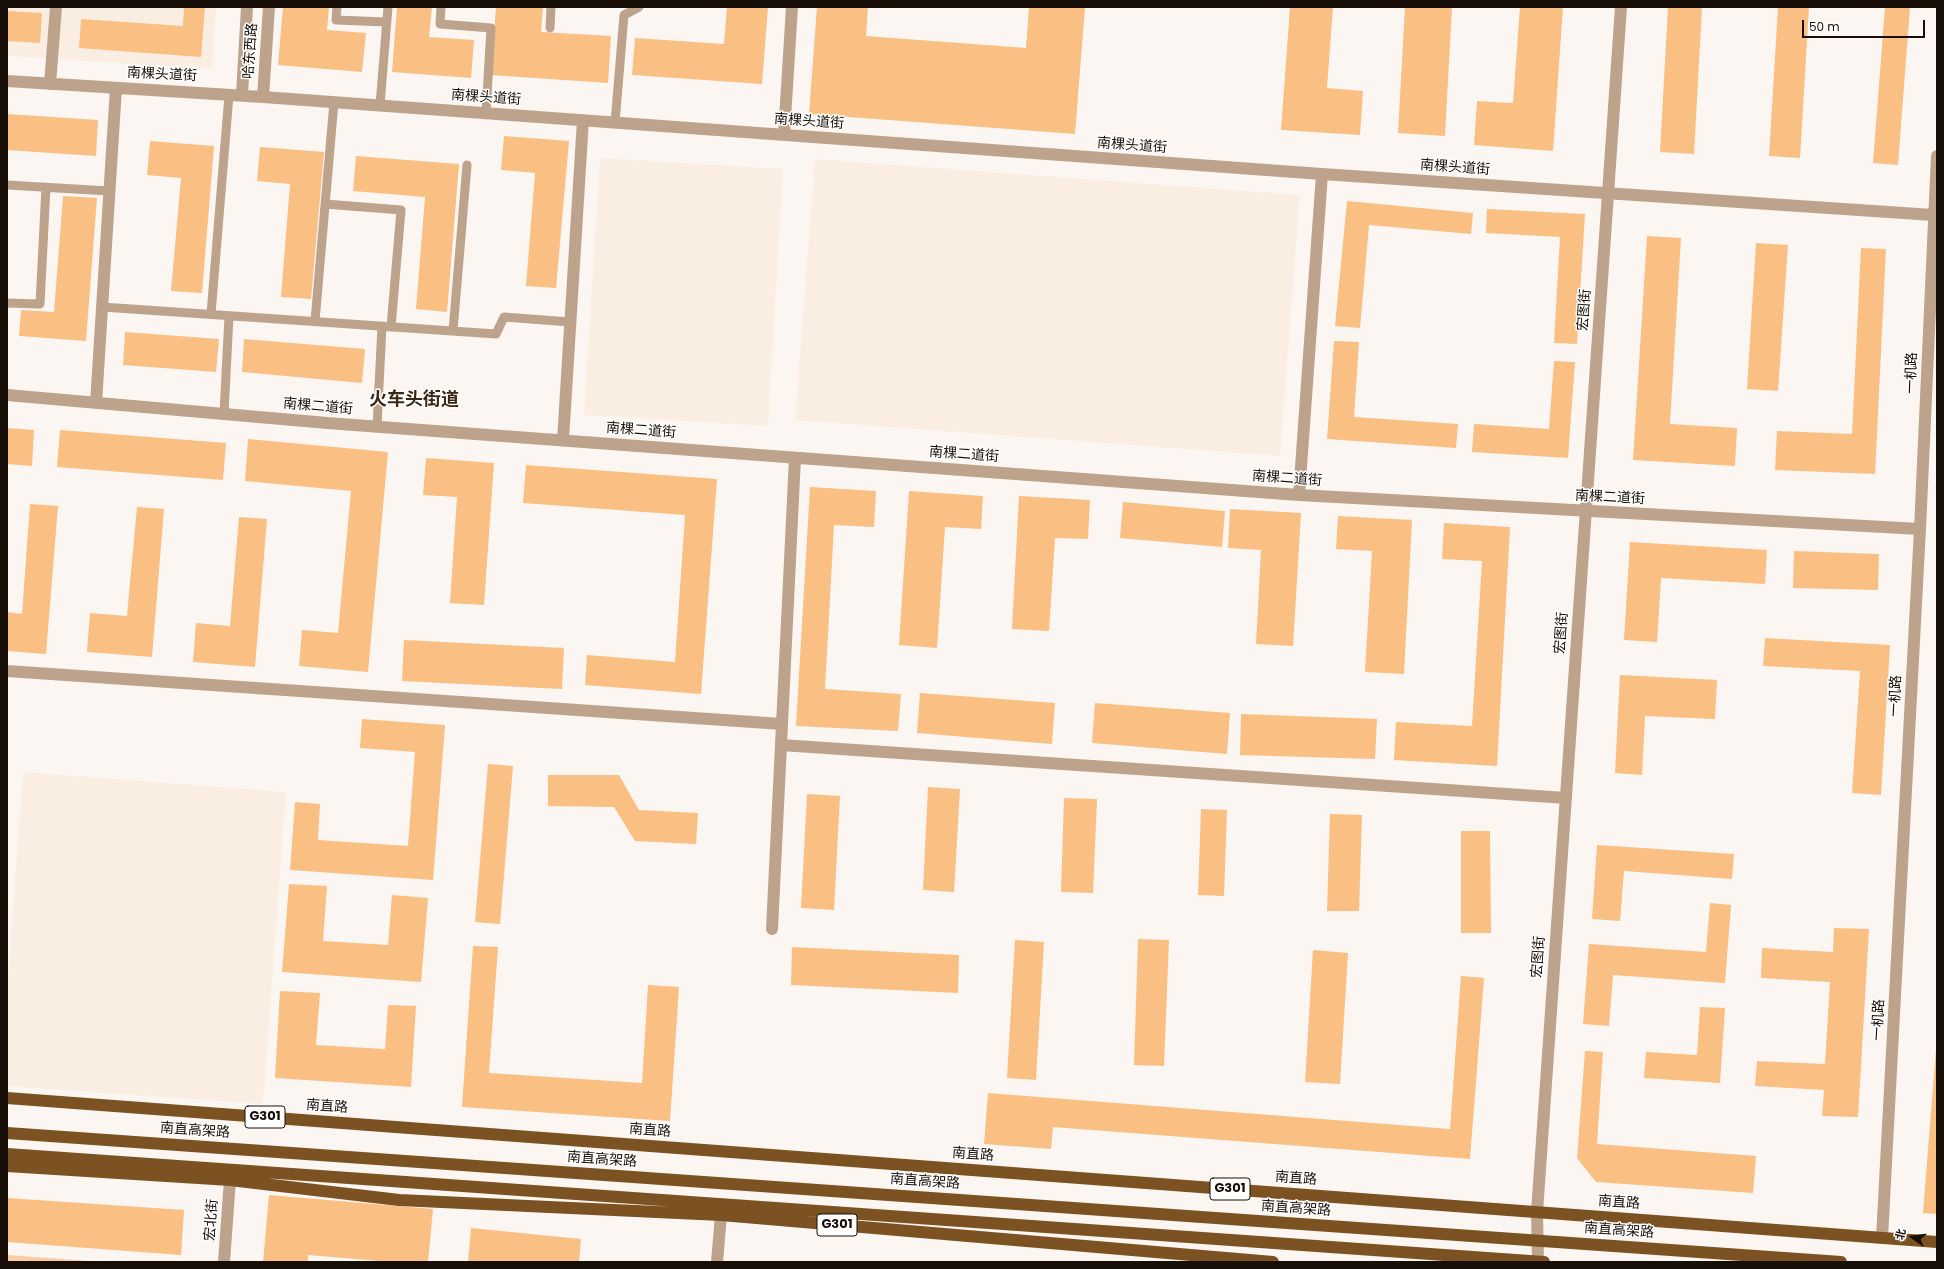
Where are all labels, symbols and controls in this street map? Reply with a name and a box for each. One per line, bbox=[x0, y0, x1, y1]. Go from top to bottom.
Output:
scale bar bbox=[1804, 12, 1927, 38]
text: 50 m bbox=[1809, 18, 1840, 35]
street label: 哈东西路 bbox=[241, 22, 261, 80]
street label: 南棵头道街 bbox=[127, 65, 197, 85]
street label: 南棵头道街 bbox=[450, 87, 522, 109]
street label: 南棵头道街 bbox=[773, 111, 845, 133]
street label: 南棵头道街 bbox=[1096, 135, 1168, 157]
street label: 南棵头道街 bbox=[1419, 157, 1491, 179]
street label: 宏图街 bbox=[1575, 288, 1595, 332]
street label: 一机路 bbox=[1903, 352, 1921, 394]
district label: 火车头街道 bbox=[369, 389, 459, 411]
street label: 南棵二道街 bbox=[282, 396, 354, 418]
street label: 南棵二道街 bbox=[605, 420, 677, 442]
street label: 南棵二道街 bbox=[928, 444, 1000, 466]
street label: 南棵二道街 bbox=[1251, 468, 1323, 490]
street label: 南棵二道街 bbox=[1575, 488, 1645, 508]
street label: 宏图街 bbox=[1552, 611, 1572, 655]
street label: 一机路 bbox=[1887, 675, 1905, 717]
street label: 宏图街 bbox=[1529, 935, 1549, 979]
street label: 一机路 bbox=[1870, 999, 1888, 1041]
street label: 南直路 bbox=[305, 1097, 349, 1117]
road number: G301 bbox=[245, 1106, 285, 1128]
street label: 南直高架路 bbox=[159, 1120, 231, 1142]
street label: 南直路 bbox=[628, 1121, 672, 1141]
street label: 南直路 bbox=[951, 1145, 995, 1165]
street label: 南直高架路 bbox=[566, 1149, 638, 1171]
street label: 南直路 bbox=[1274, 1169, 1318, 1189]
street label: 南直高架路 bbox=[889, 1171, 961, 1193]
road number: G301 bbox=[1210, 1178, 1250, 1200]
street label: 南直路 bbox=[1597, 1193, 1641, 1213]
street label: 宏北街 bbox=[202, 1198, 222, 1242]
street label: 南直高架路 bbox=[1260, 1198, 1332, 1220]
road number: G301 bbox=[817, 1214, 857, 1236]
north arrow bbox=[1892, 1217, 1932, 1257]
street label: 南直高架路 bbox=[1583, 1220, 1655, 1242]
text: 北 bbox=[1891, 1227, 1909, 1241]

